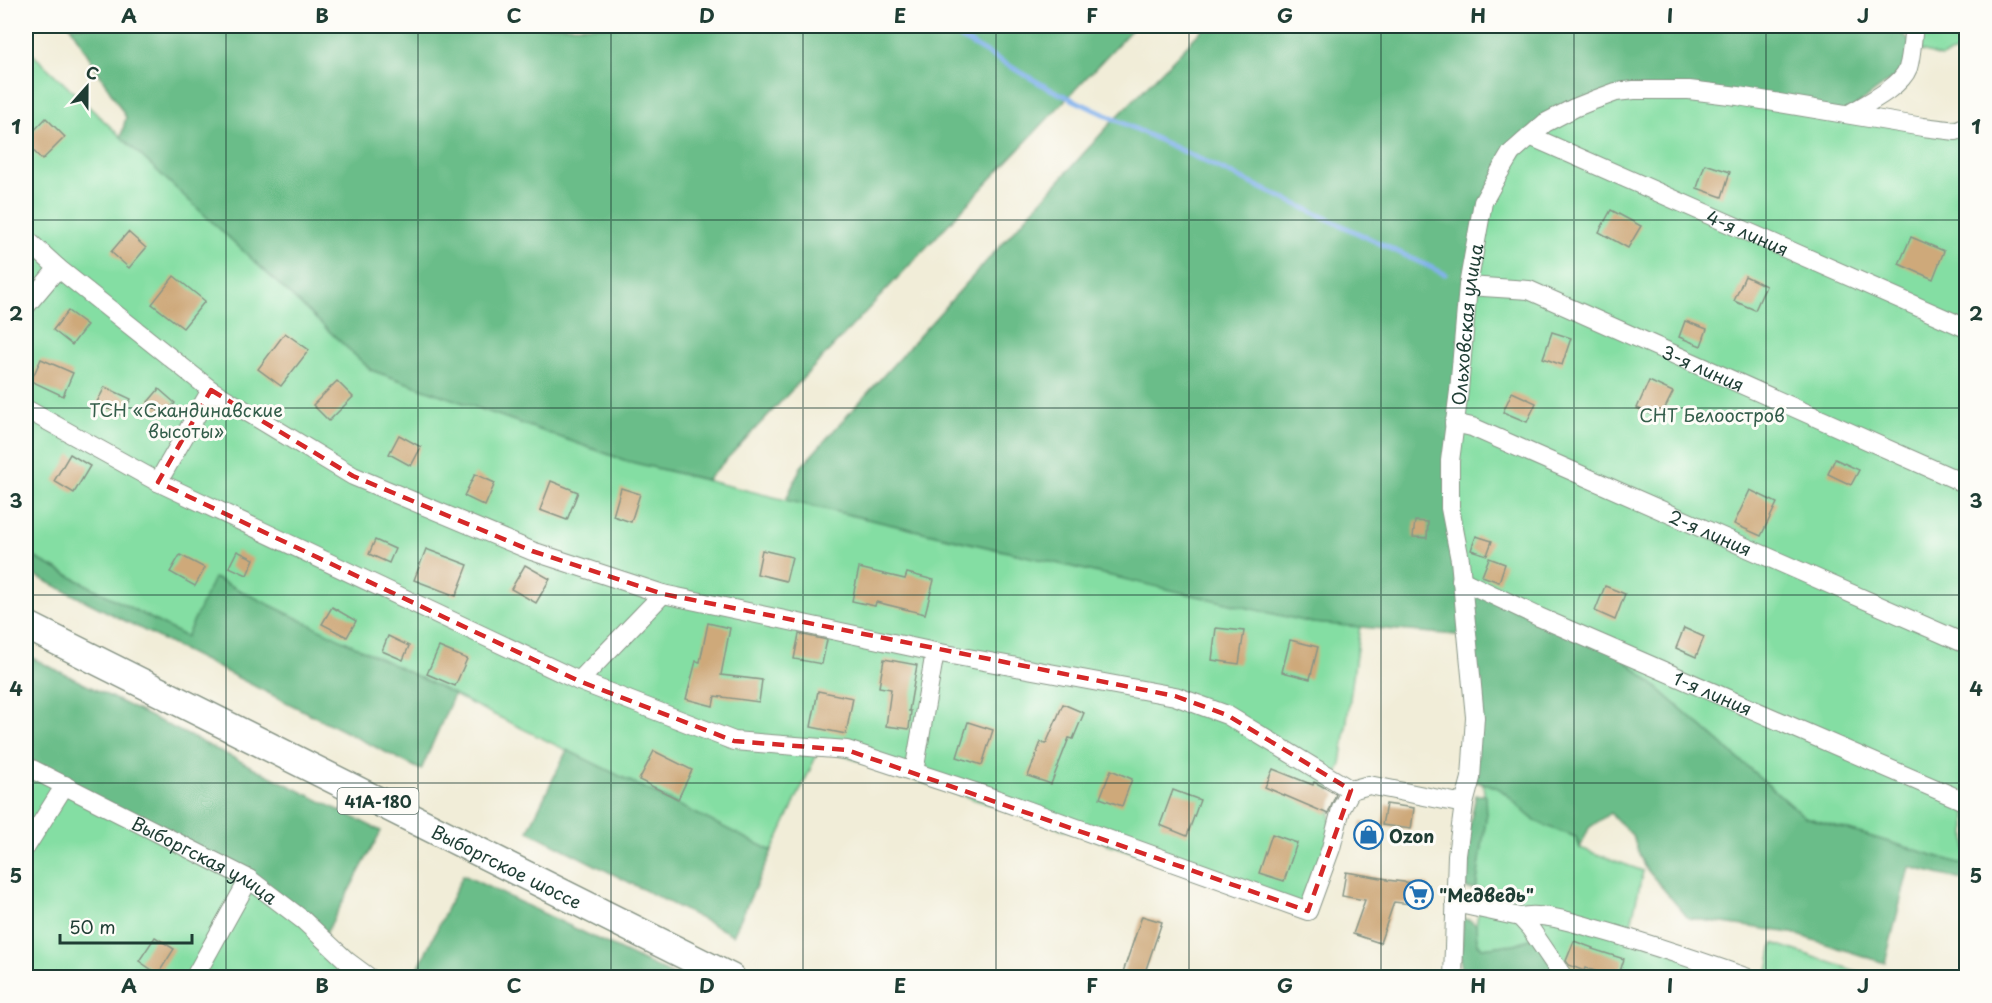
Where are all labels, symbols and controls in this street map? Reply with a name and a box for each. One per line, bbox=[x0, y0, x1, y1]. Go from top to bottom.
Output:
text: A bbox=[121, 0, 137, 30]
text: B bbox=[315, 0, 329, 30]
text: C bbox=[506, 0, 522, 30]
text: D bbox=[699, 0, 715, 30]
text: E bbox=[894, 0, 906, 30]
text: F bbox=[1086, 0, 1098, 30]
text: G bbox=[1277, 0, 1293, 30]
text: H bbox=[1470, 0, 1486, 30]
text: I bbox=[1667, 0, 1673, 30]
text: J bbox=[1857, 0, 1869, 30]
north arrow bbox=[57, 57, 117, 117]
text: С bbox=[83, 59, 103, 85]
text: 1 bbox=[11, 111, 21, 141]
text: 1 bbox=[1971, 111, 1981, 141]
street label: 4-я линия bbox=[1702, 202, 1793, 262]
street label: Ольховская улица bbox=[1444, 240, 1489, 407]
text: 2 bbox=[9, 298, 23, 328]
text: 2 bbox=[1969, 298, 1983, 328]
street label: 3-я линия bbox=[1658, 337, 1749, 397]
park label: ТСН «Скандинавские высоты» bbox=[89, 396, 283, 444]
park label: СНТ Белоостров bbox=[1639, 401, 1785, 428]
text: 3 bbox=[9, 485, 23, 515]
text: 3 bbox=[1969, 485, 1983, 515]
street label: 2-я линия bbox=[1665, 502, 1756, 562]
street label: 1-я линия bbox=[1669, 663, 1757, 721]
text: 4 bbox=[9, 673, 23, 703]
text: 4 bbox=[1969, 673, 1983, 703]
road number: 41А-180 bbox=[338, 788, 418, 814]
street label: Выборгская улица bbox=[128, 808, 284, 910]
street label: Выборгское шоссе bbox=[427, 817, 587, 915]
shop icon: Ozon bbox=[1352, 819, 1384, 851]
place label: Ozon bbox=[1389, 822, 1434, 849]
text: 5 bbox=[10, 860, 22, 890]
text: 5 bbox=[1970, 860, 1982, 890]
supermarket icon: "Медведь" bbox=[1402, 878, 1434, 910]
place label: "Медведь" bbox=[1439, 881, 1534, 908]
scale bar bbox=[60, 907, 192, 945]
text: 50 m bbox=[69, 913, 116, 940]
text: A bbox=[121, 970, 137, 1000]
text: B bbox=[315, 970, 329, 1000]
text: C bbox=[506, 970, 522, 1000]
text: D bbox=[699, 970, 715, 1000]
text: E bbox=[894, 970, 906, 1000]
text: F bbox=[1086, 970, 1098, 1000]
text: G bbox=[1277, 970, 1293, 1000]
text: H bbox=[1470, 970, 1486, 1000]
text: I bbox=[1667, 970, 1673, 1000]
text: J bbox=[1857, 970, 1869, 1000]

